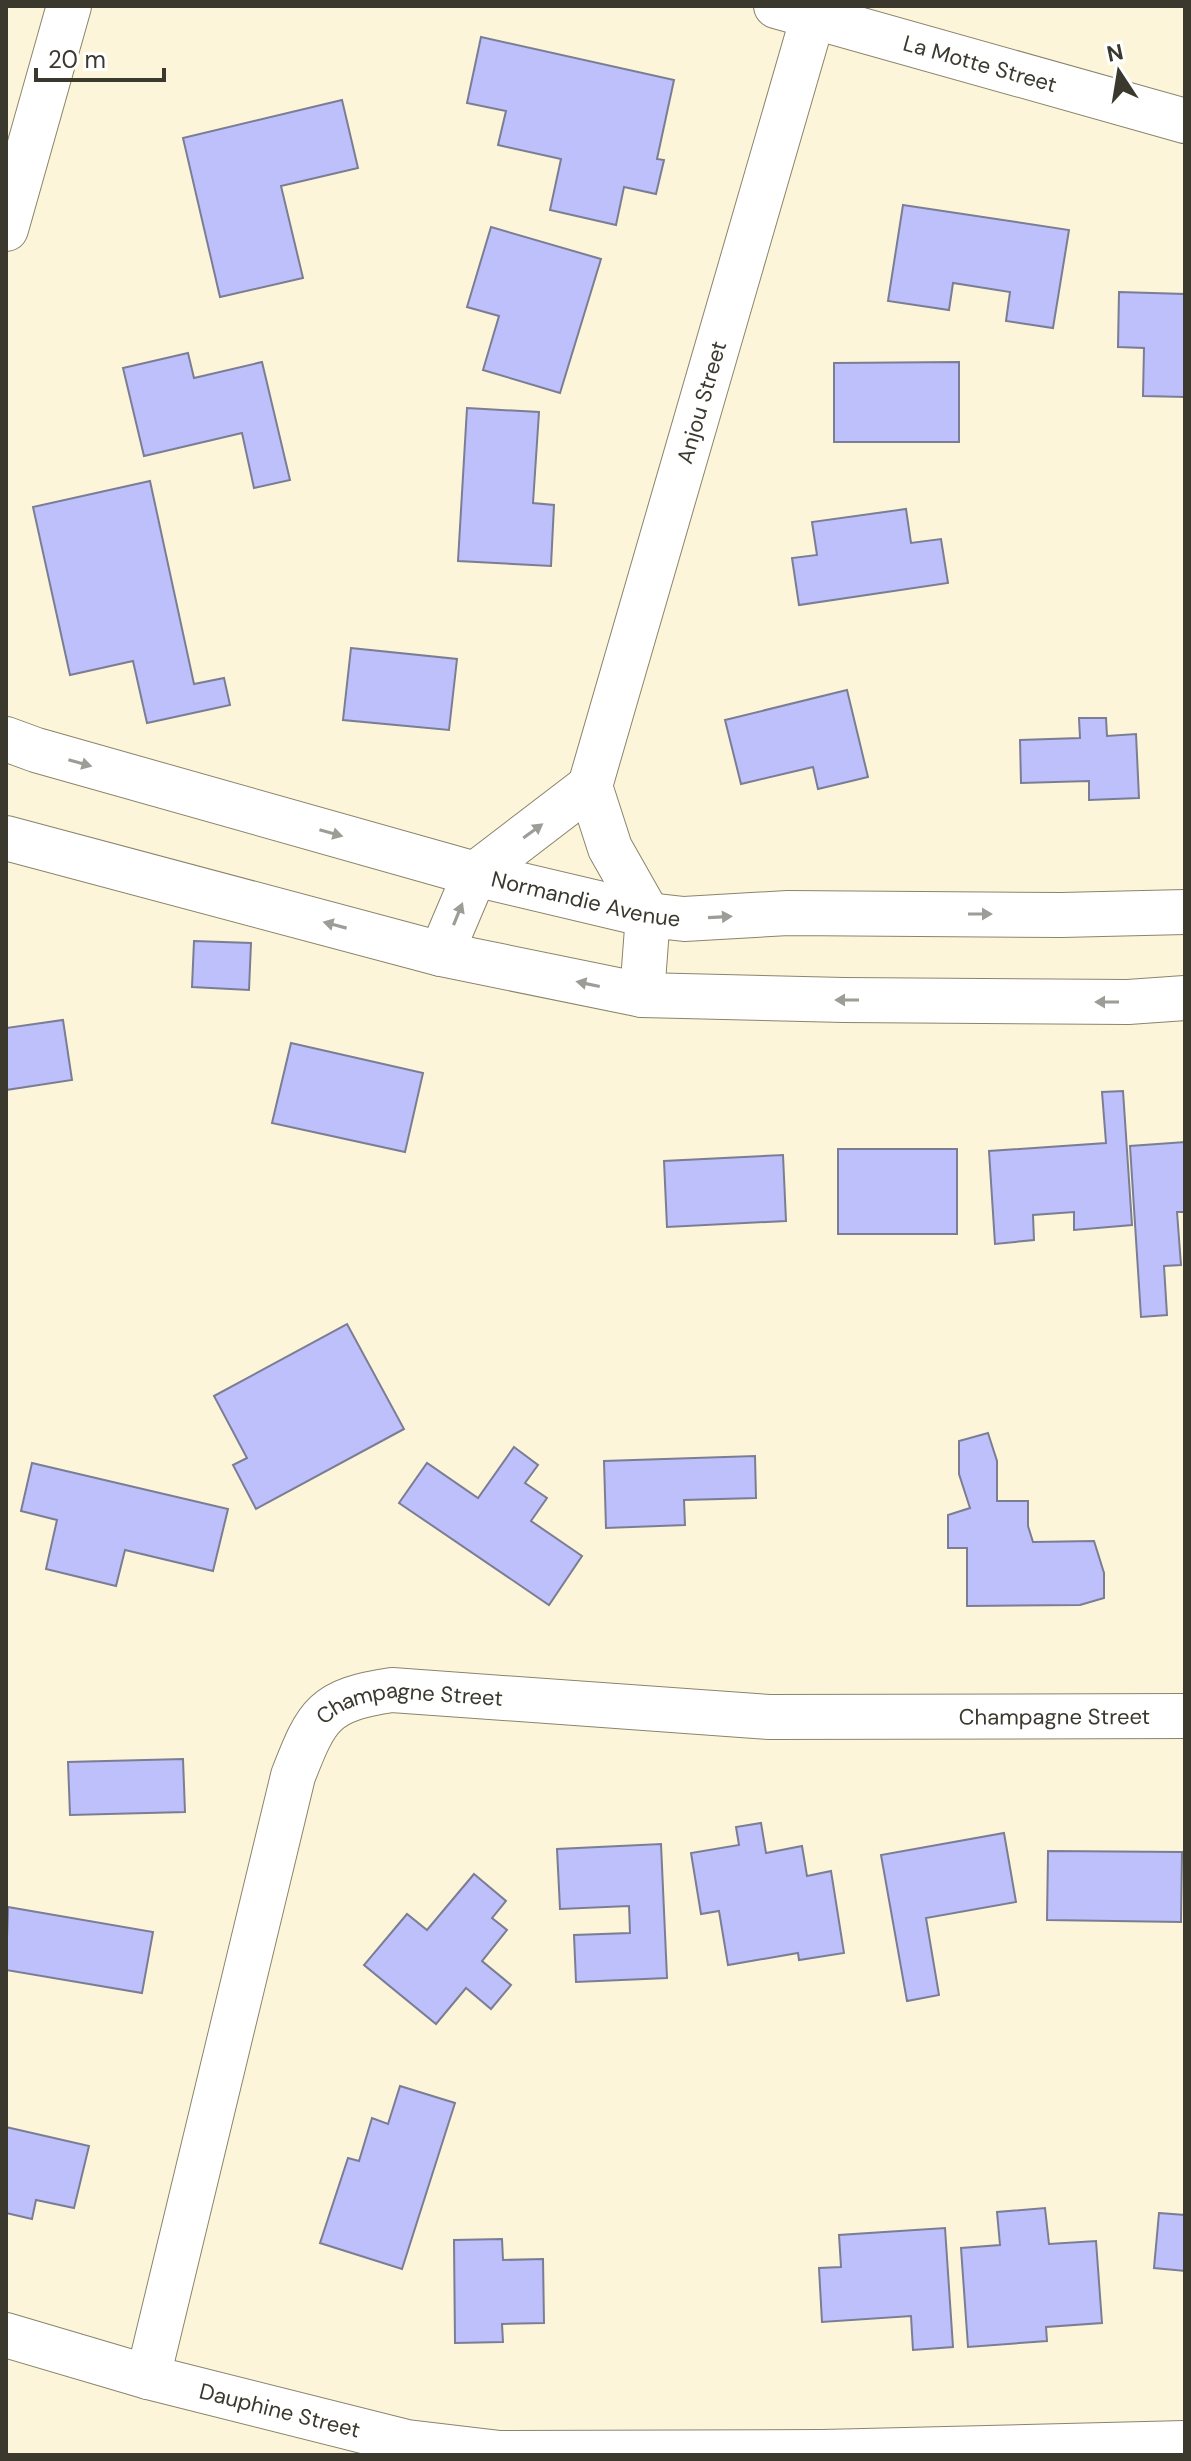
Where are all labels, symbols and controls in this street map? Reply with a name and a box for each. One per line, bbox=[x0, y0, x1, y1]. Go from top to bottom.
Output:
street label: La Motte Street bbox=[900, 28, 1060, 99]
scale bar bbox=[36, 32, 164, 82]
north arrow bbox=[1079, 32, 1159, 112]
text: N bbox=[1104, 37, 1126, 69]
text: 20 m bbox=[48, 44, 106, 75]
street label: Anjou Street bbox=[670, 337, 733, 467]
one-way arrow bbox=[69, 757, 93, 770]
one-way arrow bbox=[523, 824, 544, 839]
one-way arrow bbox=[319, 827, 343, 840]
street label: Normandie Avenue bbox=[489, 864, 682, 933]
one-way arrow bbox=[452, 902, 465, 926]
one-way arrow bbox=[968, 908, 993, 921]
one-way arrow bbox=[708, 911, 733, 924]
one-way arrow bbox=[323, 919, 348, 931]
one-way arrow bbox=[576, 978, 601, 990]
one-way arrow bbox=[834, 994, 859, 1006]
one-way arrow bbox=[1094, 995, 1119, 1008]
street label: Champagne Street bbox=[309, 1675, 504, 1730]
street label: Champagne Street bbox=[959, 1702, 1150, 1731]
street label: Dauphine Street bbox=[196, 2376, 363, 2444]

